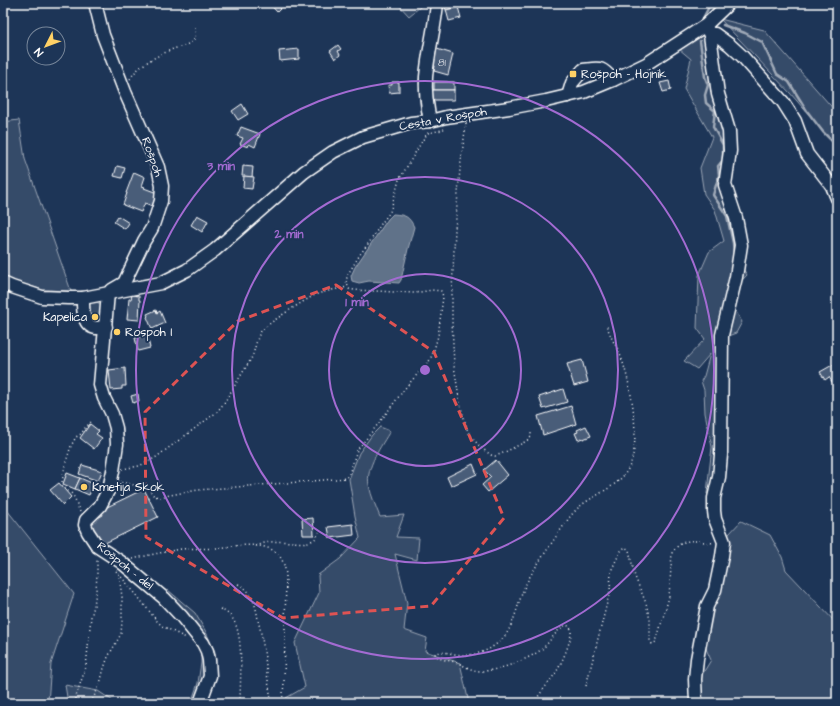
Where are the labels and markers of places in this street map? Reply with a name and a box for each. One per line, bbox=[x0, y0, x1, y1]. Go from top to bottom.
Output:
place label: Rošpoh - Hojnik bbox=[581, 66, 667, 83]
marker: Rošpoh - Hojnik bbox=[568, 69, 578, 79]
place label: Kapelica bbox=[43, 309, 87, 326]
marker: Kapelica bbox=[90, 312, 100, 322]
place label: Rospoh I bbox=[125, 324, 173, 341]
marker: Rospoh I bbox=[112, 327, 122, 337]
centre of rings bbox=[418, 363, 432, 377]
place label: Kmetija Skok bbox=[92, 479, 165, 496]
marker: Kmetija Skok bbox=[79, 482, 89, 492]

